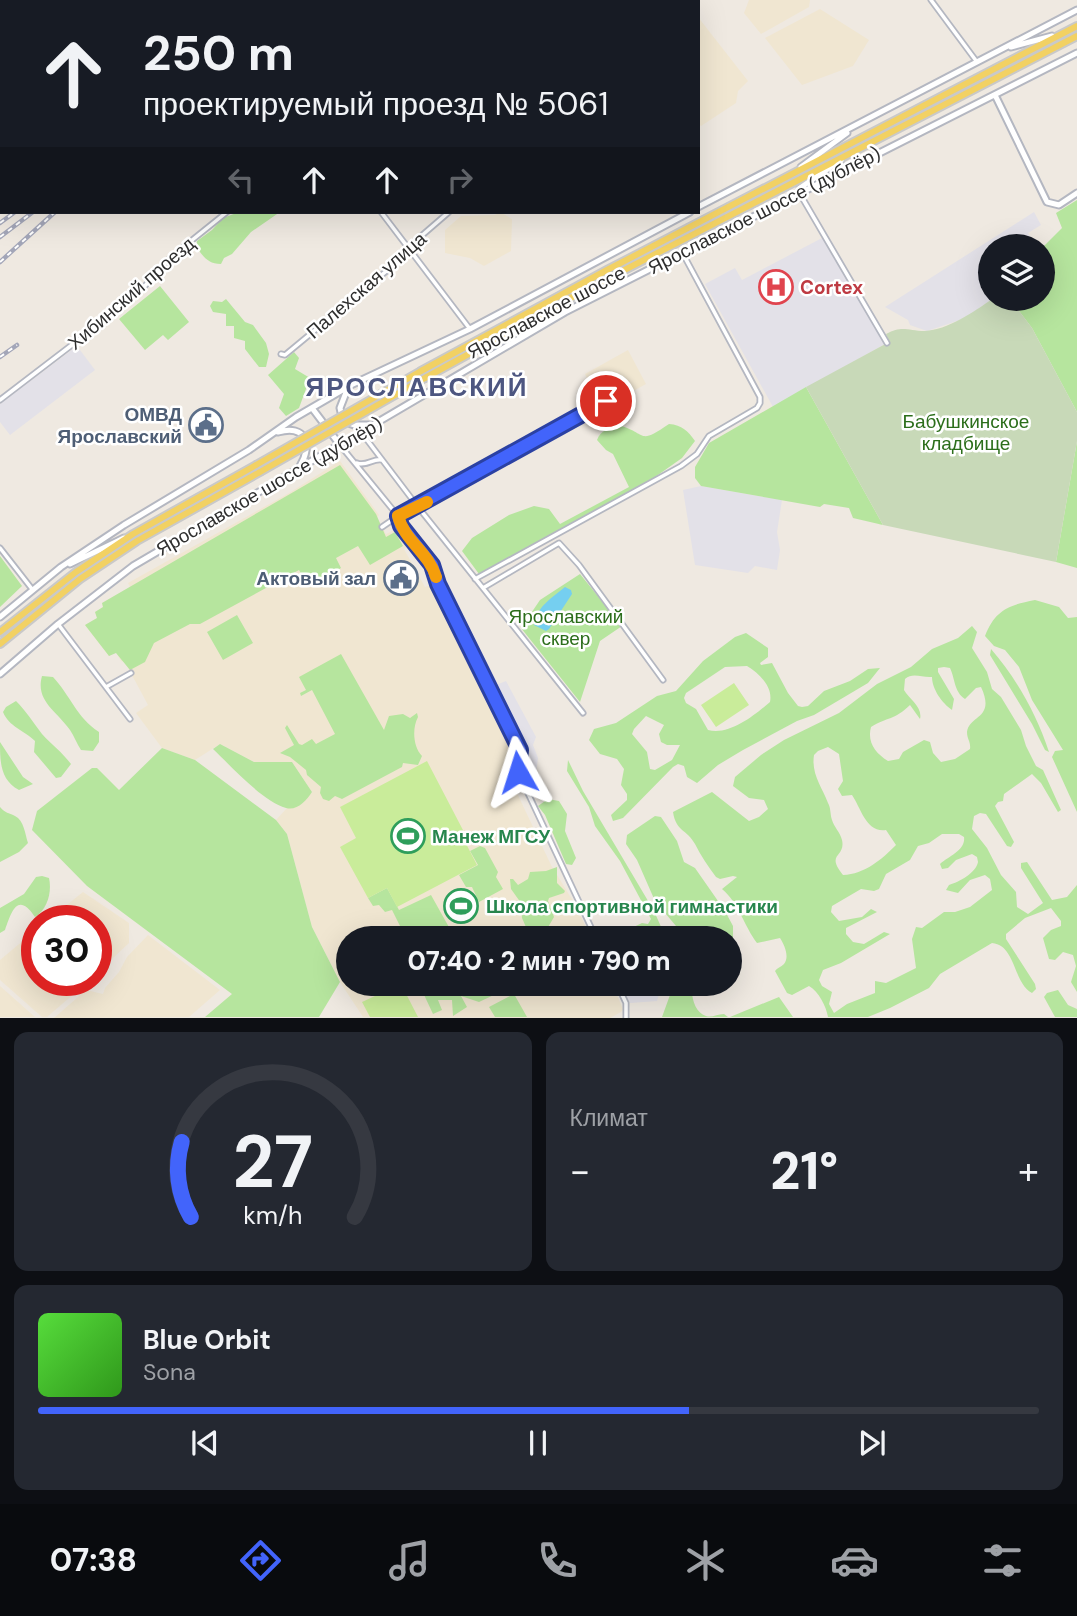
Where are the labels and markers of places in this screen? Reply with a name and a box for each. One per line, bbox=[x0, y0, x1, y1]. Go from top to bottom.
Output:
hospital icon: Cortex bbox=[757, 268, 795, 306]
place label: Cortex bbox=[800, 275, 863, 300]
pin bbox=[576, 371, 636, 431]
place label: ОМВД Ярославский bbox=[58, 402, 182, 449]
public building icon: ОМВД Ярославский bbox=[187, 406, 225, 444]
public building icon: Актовый зал bbox=[382, 559, 420, 597]
place label: Актовый зал bbox=[256, 566, 376, 591]
sports icon: Манеж МГСУ bbox=[389, 817, 427, 855]
place label: Манеж МГСУ bbox=[432, 824, 550, 849]
sports icon: Школа спортивной гимнастики bbox=[442, 887, 480, 925]
place label: Школа спортивной гимнастики bbox=[486, 894, 778, 919]

